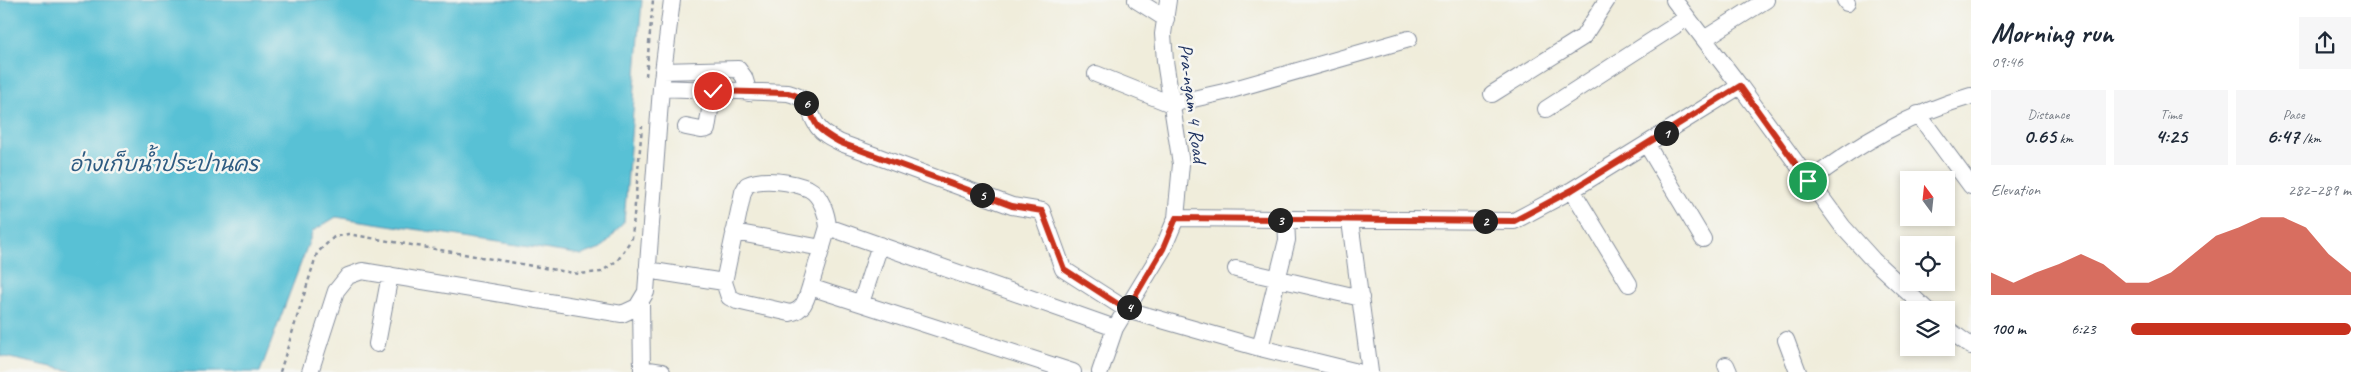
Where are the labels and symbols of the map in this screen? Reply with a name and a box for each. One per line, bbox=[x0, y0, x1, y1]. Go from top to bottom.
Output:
street label: Pra-ngam 4 Road bbox=[1173, 42, 1213, 167]
pin bbox=[692, 70, 734, 112]
pin: 6 bbox=[794, 90, 818, 116]
pin: 1 bbox=[1654, 120, 1678, 146]
water label: อ่างเก็บน้ำประปานคร bbox=[69, 144, 260, 177]
pin bbox=[1787, 160, 1829, 202]
north arrow bbox=[1900, 171, 1955, 226]
pin: 5 bbox=[970, 182, 994, 208]
pin: 3 bbox=[1268, 208, 1292, 232]
pin: 2 bbox=[1472, 208, 1498, 234]
pin: 4 bbox=[1116, 294, 1142, 320]

